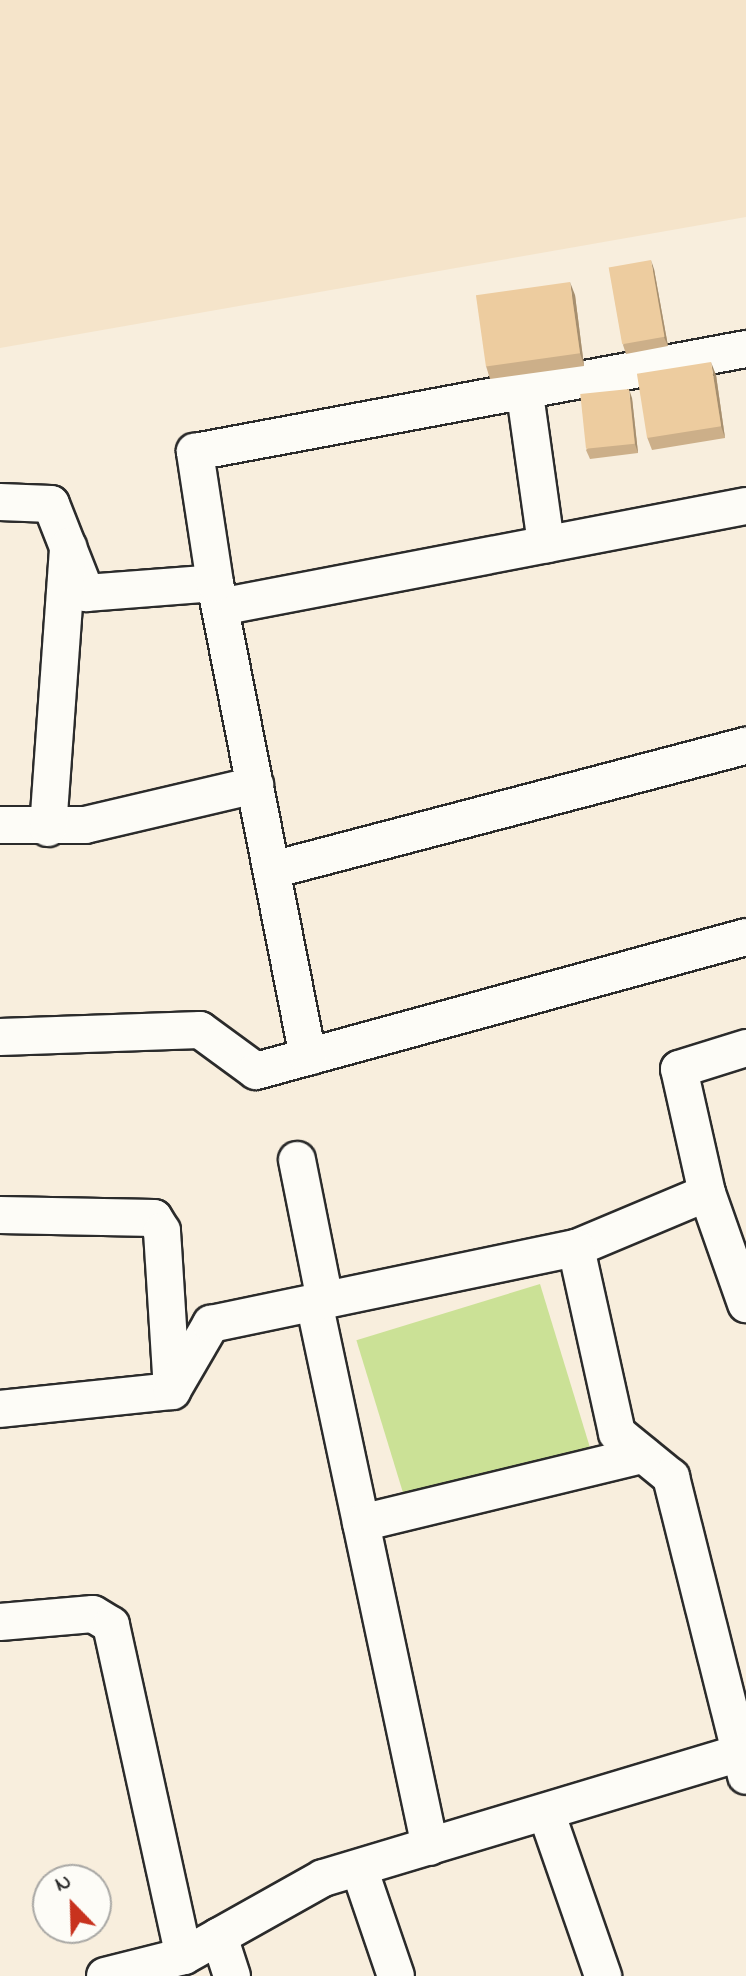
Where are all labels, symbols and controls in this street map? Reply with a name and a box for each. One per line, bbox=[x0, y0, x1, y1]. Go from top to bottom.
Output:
north arrow bbox=[32, 1864, 112, 1944]
text: N bbox=[50, 1866, 76, 1901]

